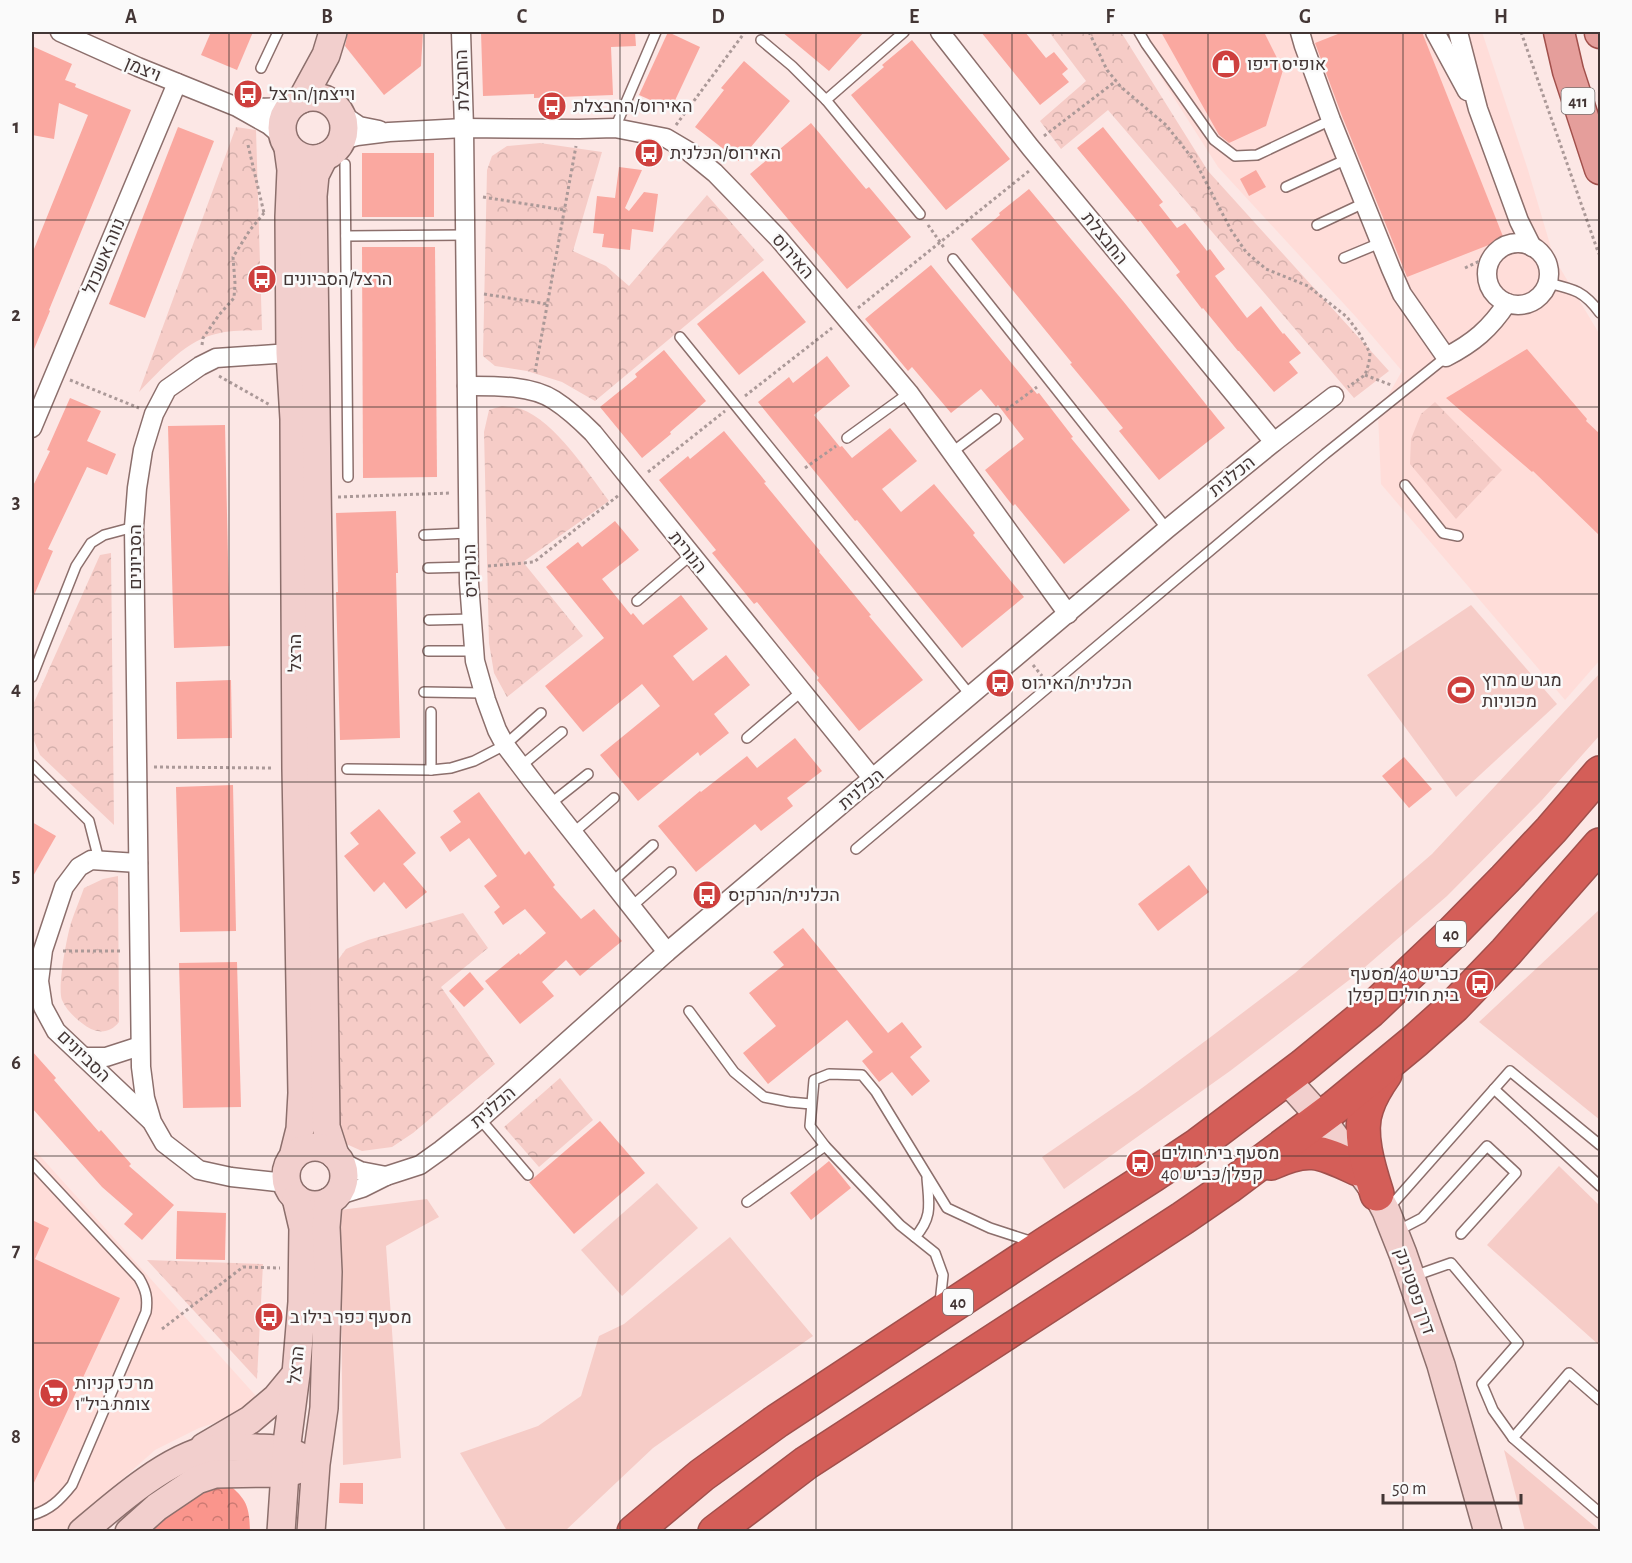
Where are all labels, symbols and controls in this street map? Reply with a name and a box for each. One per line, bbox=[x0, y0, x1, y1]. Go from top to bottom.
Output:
text: A bbox=[125, 7, 137, 27]
text: B bbox=[321, 7, 333, 27]
text: C bbox=[517, 7, 528, 27]
text: D bbox=[711, 7, 725, 27]
text: E bbox=[909, 7, 919, 27]
text: F bbox=[1105, 7, 1115, 27]
text: G bbox=[1299, 7, 1311, 27]
text: H bbox=[1494, 7, 1508, 27]
shop icon: אופיס דיפו bbox=[1210, 48, 1242, 80]
street label: החבצלת bbox=[453, 49, 473, 111]
street label: ויצמן bbox=[122, 54, 163, 85]
place label: אופיס דיפו bbox=[1247, 56, 1326, 74]
bus stop icon: וייצמן/הרצל bbox=[232, 78, 264, 110]
place label: וייצמן/הרצל bbox=[269, 86, 355, 104]
road number: 411 bbox=[1562, 88, 1594, 114]
bus stop icon: האירוס/החבצלת bbox=[536, 90, 568, 122]
place label: האירוס/החבצלת bbox=[573, 98, 693, 116]
text: 1 bbox=[12, 117, 20, 137]
bus stop icon: האירוס/הכלנית bbox=[633, 137, 665, 169]
place label: האירוס/הכלנית bbox=[670, 145, 781, 163]
street label: החבצלת bbox=[1078, 209, 1131, 268]
street label: נווה אשכול bbox=[81, 216, 129, 297]
street label: האירוס bbox=[768, 231, 816, 283]
bus stop icon: הרצל/הסביונים bbox=[246, 263, 278, 295]
place label: הרצל/הסביונים bbox=[283, 271, 392, 289]
text: 2 bbox=[11, 305, 21, 325]
street label: הכלנית bbox=[1206, 453, 1259, 500]
text: 3 bbox=[12, 492, 20, 512]
street label: הסביונים bbox=[127, 524, 145, 590]
street label: הנורית bbox=[665, 528, 709, 577]
street label: הנרקיס bbox=[461, 544, 481, 598]
street label: הרצל bbox=[287, 634, 305, 672]
bus stop icon: הכלנית/האירוס bbox=[984, 667, 1016, 699]
place label: מגרש מרוץ מכוניות bbox=[1482, 672, 1562, 711]
sports icon: מגרש מרוץ מכוניות bbox=[1445, 674, 1477, 706]
place label: הכלנית/האירוס bbox=[1021, 675, 1132, 693]
text: 4 bbox=[11, 679, 21, 699]
street label: הכלנית bbox=[836, 766, 888, 814]
text: 5 bbox=[12, 866, 20, 886]
bus stop icon: הכלנית/הנרקיס bbox=[691, 879, 723, 911]
place label: הכלנית/הנרקיס bbox=[728, 887, 840, 905]
road number: 40 bbox=[1436, 921, 1466, 947]
place label: כביש 40/מסעף בית חולים קפלן bbox=[1348, 966, 1460, 1005]
bus stop icon: כביש 40/מסעף בית חולים קפלן bbox=[1464, 968, 1496, 1000]
street label: הסביונים bbox=[53, 1027, 113, 1086]
text: 6 bbox=[11, 1053, 21, 1073]
street label: הכלנית bbox=[468, 1084, 519, 1132]
place label: מסעף בית חולים קפלן/כביש 40 bbox=[1161, 1145, 1279, 1184]
bus stop icon: מסעף בית חולים קפלן/כביש 40 bbox=[1124, 1147, 1156, 1179]
text: 7 bbox=[12, 1240, 21, 1260]
street label: דרך פסטרנק bbox=[1391, 1246, 1437, 1337]
road number: 40 bbox=[943, 1289, 973, 1315]
bus stop icon: מסעף כפר בילו ב bbox=[253, 1301, 285, 1333]
place label: מסעף כפר בילו ב bbox=[290, 1309, 412, 1327]
street label: הרצל bbox=[286, 1345, 308, 1385]
place label: מרכז קניות צומת ביל"ו bbox=[75, 1375, 154, 1414]
supermarket icon: מרכז קניות צומת ביל"ו bbox=[38, 1377, 70, 1409]
text: 8 bbox=[11, 1427, 21, 1447]
scale bar bbox=[1383, 1467, 1521, 1505]
text: 50 m bbox=[1392, 1480, 1426, 1498]

